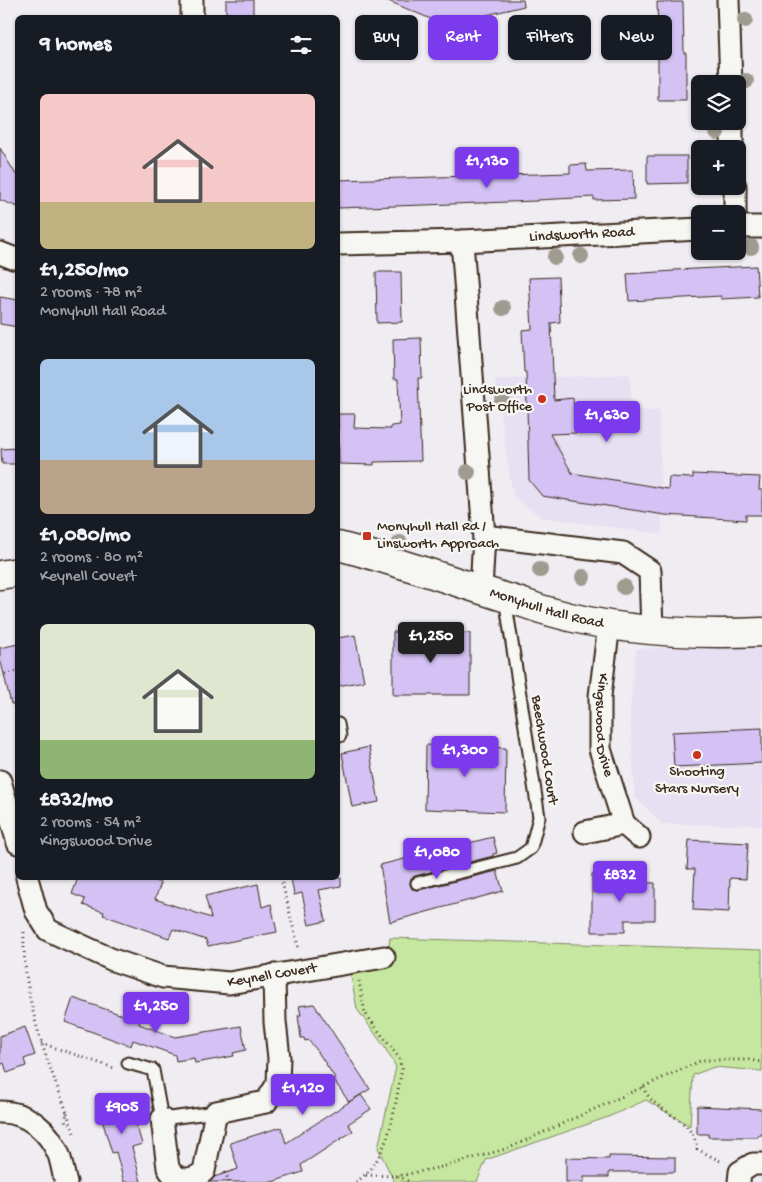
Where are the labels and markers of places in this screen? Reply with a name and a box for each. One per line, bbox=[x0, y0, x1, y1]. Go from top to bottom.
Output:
pin: £1,130 bbox=[446, 146, 528, 189]
place label: Lindsworth Post Office bbox=[463, 381, 532, 416]
marker: Lindsworth Post Office bbox=[536, 393, 548, 405]
pin: £1,630 bbox=[566, 400, 648, 443]
place label: Monyhull Hall Rd / Linsworth Approach bbox=[377, 518, 499, 553]
marker: Monyhull Hall Rd / Linsworth Approach bbox=[361, 530, 373, 542]
pin: £1,250 bbox=[390, 622, 472, 664]
pin: £1,300 bbox=[424, 736, 506, 778]
marker: Shooting Stars Nursery bbox=[691, 749, 703, 761]
place label: Shooting Stars Nursery bbox=[655, 763, 740, 798]
pin: £1,080 bbox=[396, 838, 478, 880]
pin: £832 bbox=[590, 860, 650, 903]
pin: £1,250 bbox=[115, 992, 197, 1034]
pin: £1,120 bbox=[262, 1074, 344, 1116]
pin: £905 bbox=[92, 1092, 152, 1135]

